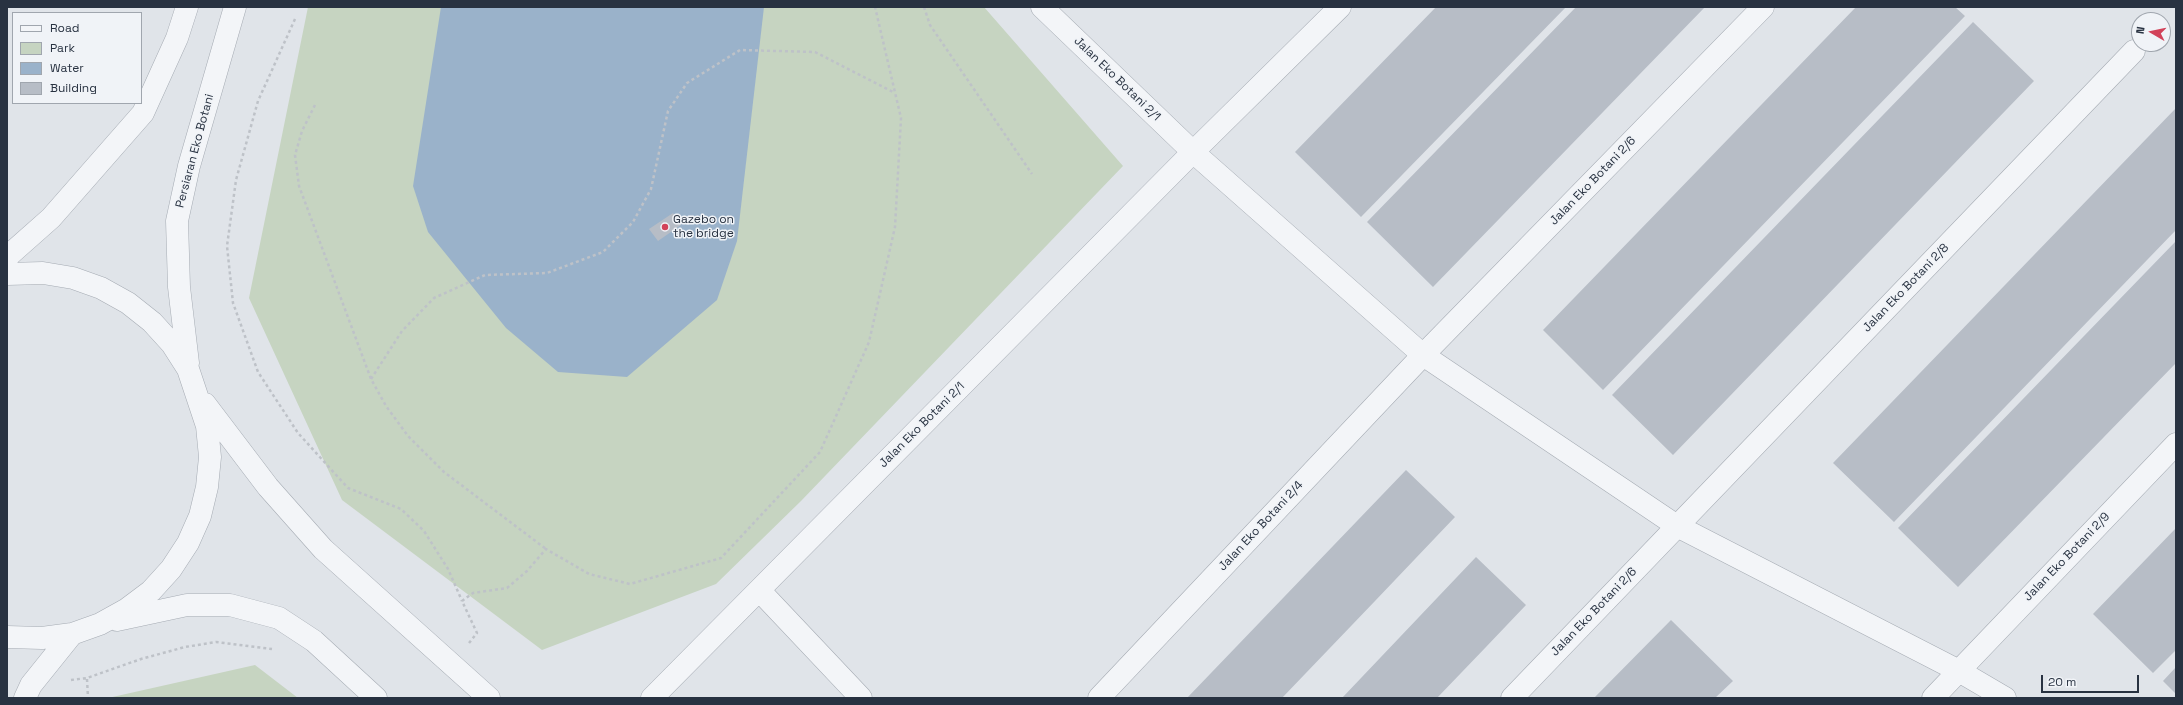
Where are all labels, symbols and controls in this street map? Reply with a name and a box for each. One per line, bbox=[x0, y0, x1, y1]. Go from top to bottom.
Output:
legend bbox=[12, 12, 142, 104]
north arrow bbox=[2131, 12, 2171, 52]
text: Road bbox=[50, 20, 79, 36]
text: N bbox=[2133, 26, 2148, 35]
street label: Jalan Eko Botani 2/1 bbox=[1071, 34, 1163, 124]
text: Park bbox=[50, 40, 75, 56]
text: Water bbox=[50, 60, 84, 76]
text: Building bbox=[50, 80, 97, 96]
street label: Persiaran Eko Botani bbox=[173, 92, 217, 210]
street label: Jalan Eko Botani 2/6 bbox=[1547, 134, 1639, 228]
place label: Gazebo on the bridge bbox=[673, 213, 734, 241]
marker: Gazebo on the bridge bbox=[660, 222, 670, 232]
street label: Jalan Eko Botani 2/8 bbox=[1860, 241, 1952, 335]
street label: Jalan Eko Botani 2/1 bbox=[876, 379, 968, 471]
street label: Jalan Eko Botani 2/4 bbox=[1216, 478, 1306, 574]
street label: Jalan Eko Botani 2/9 bbox=[2021, 510, 2113, 604]
street label: Jalan Eko Botani 2/6 bbox=[1548, 565, 1640, 659]
scale bar bbox=[2043, 667, 2141, 693]
text: 20 m bbox=[2048, 674, 2076, 690]

